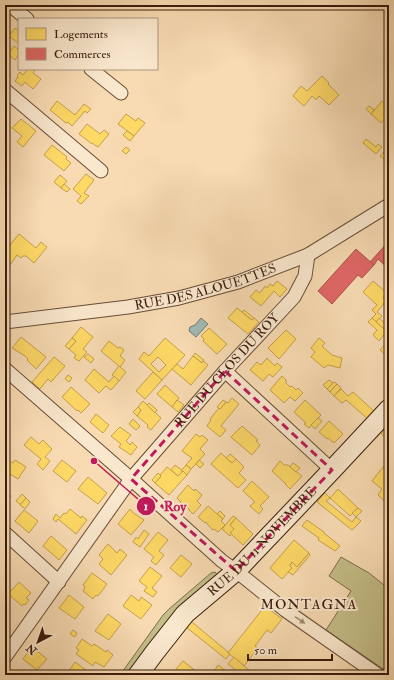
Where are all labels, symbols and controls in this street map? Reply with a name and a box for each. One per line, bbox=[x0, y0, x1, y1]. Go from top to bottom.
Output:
legend bbox=[18, 18, 158, 70]
text: Logements bbox=[54, 27, 108, 42]
text: Commerces bbox=[54, 47, 111, 62]
street label: RUE DES ALOUETTES bbox=[133, 260, 279, 314]
street label: RUE DU CLOS DU ROY bbox=[172, 309, 283, 431]
street label: RUE DU 11 NOVEMBRE bbox=[204, 483, 320, 600]
callout: Roy bbox=[136, 493, 194, 519]
text: Roy bbox=[164, 498, 187, 516]
text: 1 bbox=[144, 499, 148, 514]
district label: MONTAGNA bbox=[261, 596, 357, 613]
one-way arrow bbox=[294, 616, 305, 624]
north arrow bbox=[18, 622, 58, 662]
scale bar bbox=[248, 636, 332, 662]
text: N bbox=[23, 640, 41, 658]
text: 50 m bbox=[254, 643, 278, 658]

